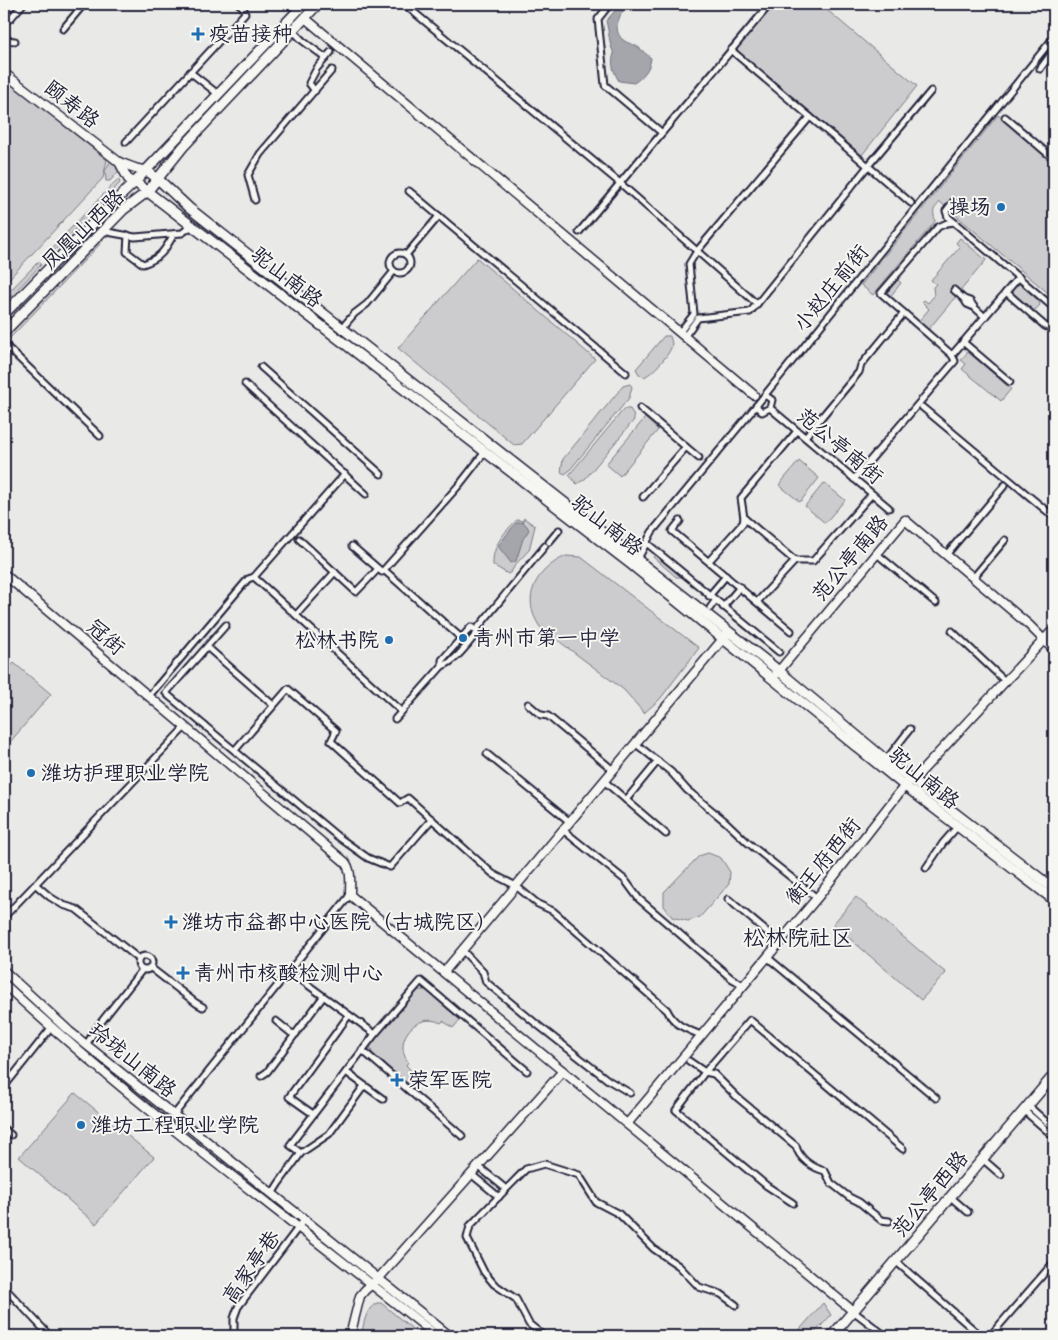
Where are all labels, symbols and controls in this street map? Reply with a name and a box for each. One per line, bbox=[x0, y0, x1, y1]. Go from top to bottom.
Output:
place label: 疫苗接种 bbox=[209, 21, 293, 47]
marker: 疫苗接种 bbox=[191, 27, 205, 41]
street label: 颐寿路 bbox=[39, 74, 105, 134]
street label: 凤凰山西路 bbox=[36, 183, 130, 275]
place label: 操场 bbox=[949, 194, 991, 220]
marker: 操场 bbox=[995, 201, 1007, 213]
street label: 小赵庄前街 bbox=[788, 239, 874, 337]
street label: 驼山南路 bbox=[246, 241, 328, 313]
street label: 范公亭南街 bbox=[791, 402, 889, 490]
street label: 驼山南路 bbox=[566, 489, 648, 561]
street label: 范公亭南路 bbox=[806, 509, 894, 607]
street label: 冠街 bbox=[82, 613, 130, 661]
place label: 青州市第一中学 bbox=[473, 625, 620, 651]
place label: 松林书院 bbox=[295, 627, 379, 653]
marker: 青州市第一中学 bbox=[457, 632, 469, 644]
marker: 松林书院 bbox=[383, 634, 395, 646]
street label: 驼山南路 bbox=[883, 741, 965, 815]
place label: 潍坊护理职业学院 bbox=[41, 760, 209, 786]
marker: 潍坊护理职业学院 bbox=[25, 767, 37, 779]
street label: 衡王府西街 bbox=[780, 812, 866, 910]
place label: 潍坊市益都中心医院（古城院区） bbox=[182, 909, 497, 935]
marker: 潍坊市益都中心医院（古城院区） bbox=[164, 915, 178, 929]
district label: 松林院社区 bbox=[743, 924, 853, 952]
place label: 青州市核酸检测中心 bbox=[194, 960, 383, 986]
marker: 青州市核酸检测中心 bbox=[176, 966, 190, 980]
street label: 玲珑山南路 bbox=[84, 1017, 182, 1103]
place label: 荣军医院 bbox=[408, 1067, 492, 1093]
marker: 荣军医院 bbox=[390, 1073, 404, 1087]
place label: 潍坊工程职业学院 bbox=[91, 1112, 259, 1138]
marker: 潍坊工程职业学院 bbox=[75, 1119, 87, 1131]
street label: 范公亭西路 bbox=[886, 1145, 974, 1243]
street label: 高家亭巷 bbox=[216, 1225, 286, 1309]

